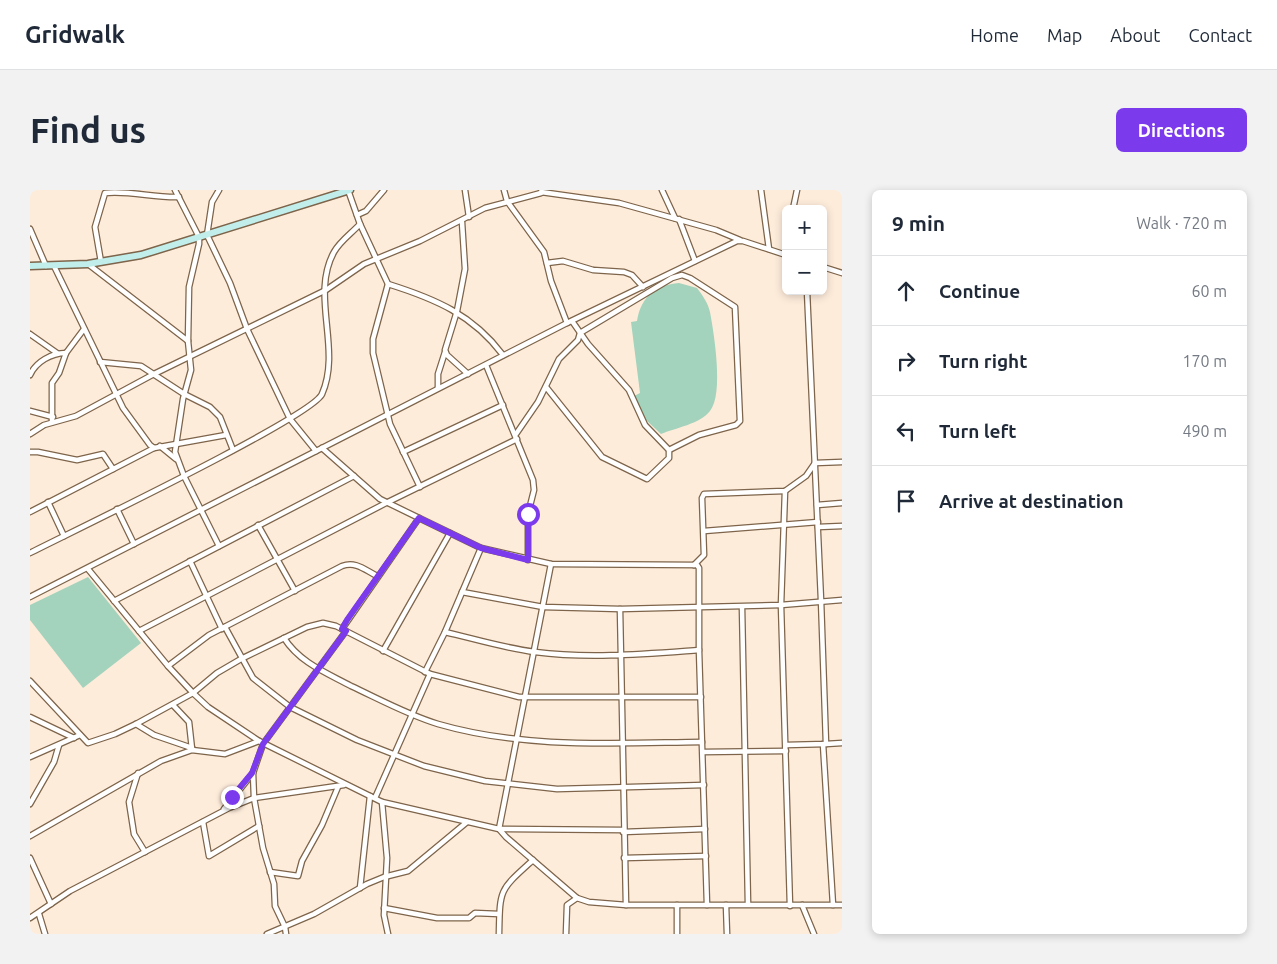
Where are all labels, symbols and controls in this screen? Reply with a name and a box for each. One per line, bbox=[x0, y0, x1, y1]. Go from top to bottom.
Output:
text: Gridwalk bbox=[25, 21, 125, 48]
text: Home bbox=[970, 25, 1019, 45]
text: Map bbox=[1047, 25, 1082, 45]
text: About bbox=[1110, 25, 1160, 45]
text: Contact bbox=[1188, 25, 1252, 45]
button: Directions bbox=[1116, 108, 1247, 152]
text: Find us bbox=[30, 110, 146, 150]
map controls bbox=[782, 205, 827, 295]
button: + bbox=[782, 205, 827, 250]
text: 9 min bbox=[892, 211, 945, 235]
text: Walk · 720 m bbox=[1136, 214, 1227, 232]
button: − bbox=[782, 250, 827, 295]
icon: ahead bbox=[892, 277, 920, 305]
text: Continue bbox=[939, 280, 1020, 302]
text: 60 m bbox=[1191, 282, 1227, 300]
icon: right bbox=[892, 347, 920, 375]
text: Turn right bbox=[939, 350, 1027, 372]
text: 170 m bbox=[1182, 352, 1227, 370]
icon: left bbox=[892, 417, 920, 445]
text: Turn left bbox=[939, 420, 1017, 442]
text: 490 m bbox=[1182, 422, 1227, 440]
icon: arrive bbox=[892, 487, 920, 515]
text: Arrive at destination bbox=[939, 490, 1124, 512]
route start bbox=[517, 503, 540, 526]
route end bbox=[221, 786, 244, 809]

